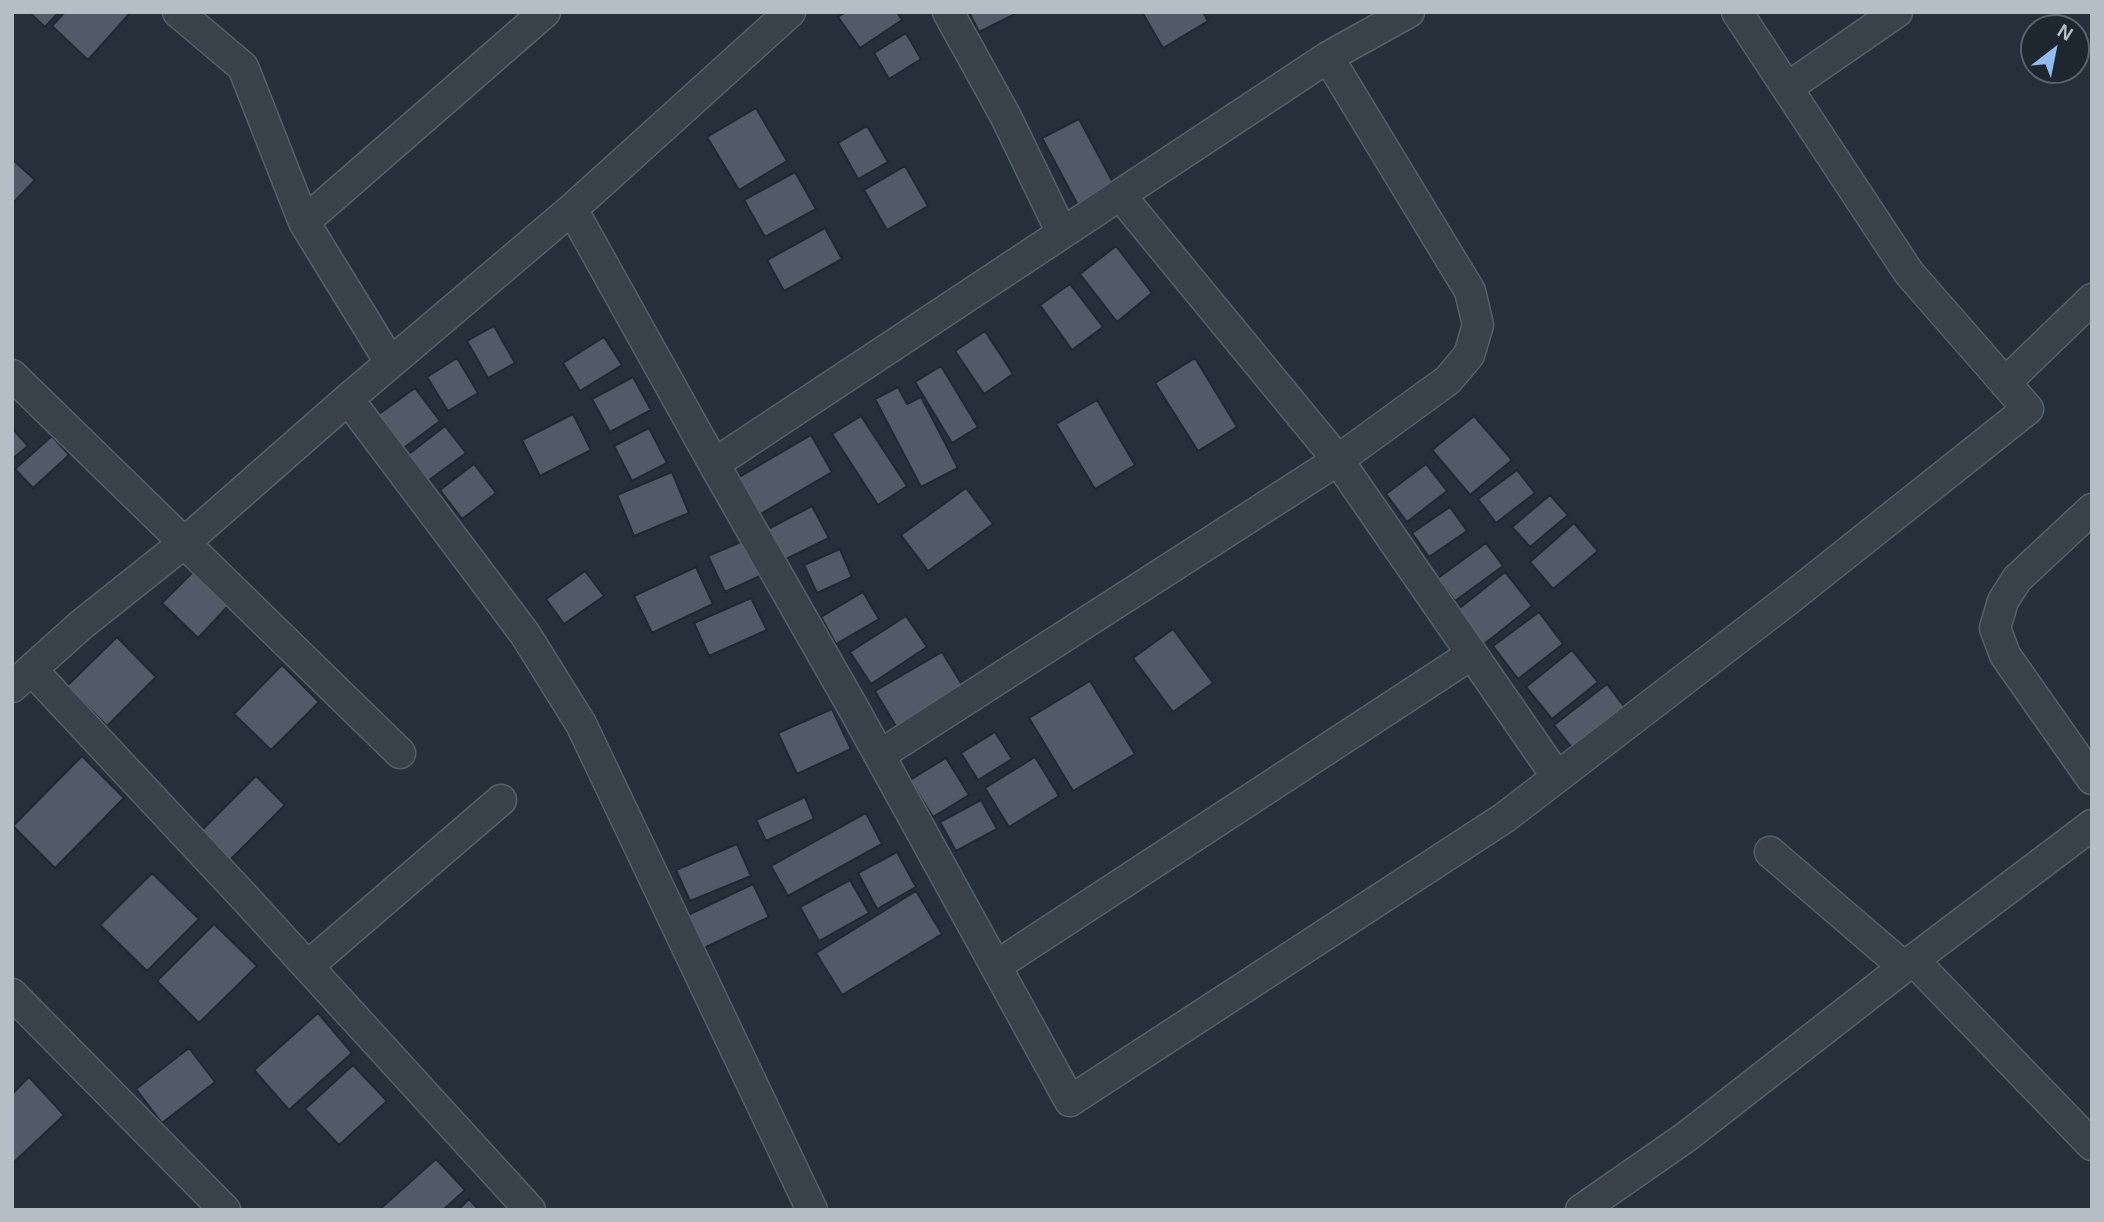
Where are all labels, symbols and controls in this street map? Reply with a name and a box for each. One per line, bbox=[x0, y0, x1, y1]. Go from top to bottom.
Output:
north arrow bbox=[2020, 14, 2090, 84]
text: N bbox=[2054, 20, 2077, 45]

